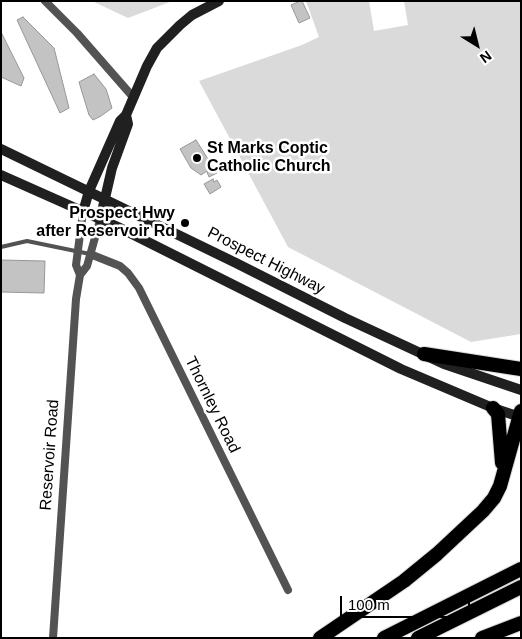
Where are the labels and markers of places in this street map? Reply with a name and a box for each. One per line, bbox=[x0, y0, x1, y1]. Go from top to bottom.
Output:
place label: St Marks Coptic Catholic Church bbox=[207, 139, 331, 177]
marker: St Marks Coptic Catholic Church bbox=[191, 152, 203, 164]
place label: Prospect Hwy after Reservoir Rd bbox=[36, 204, 175, 242]
marker: Prospect Hwy after Reservoir Rd bbox=[179, 217, 191, 229]

